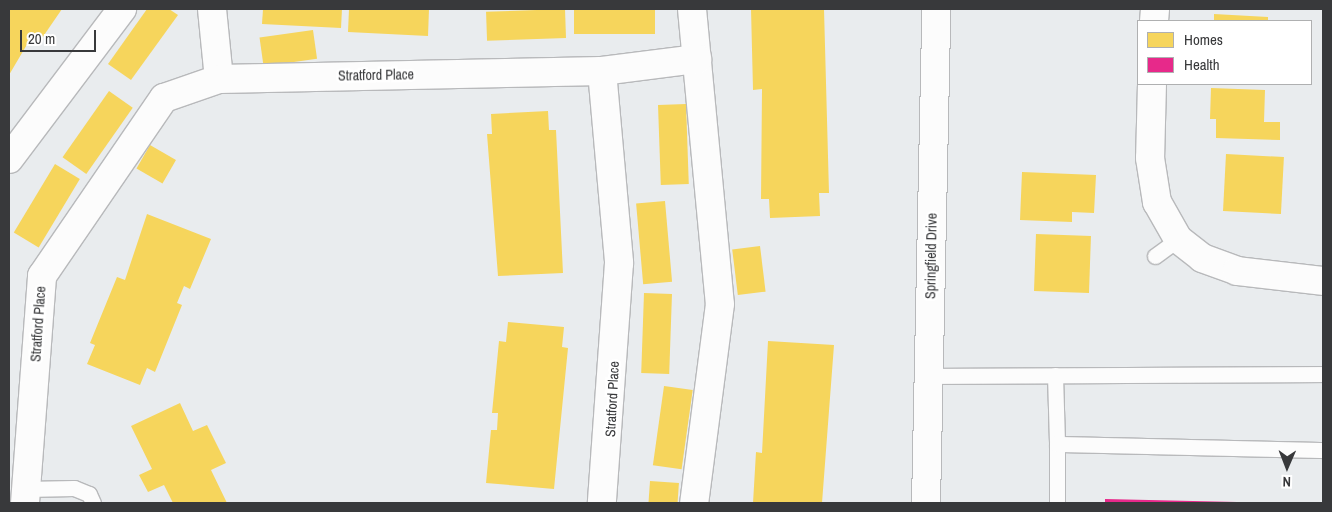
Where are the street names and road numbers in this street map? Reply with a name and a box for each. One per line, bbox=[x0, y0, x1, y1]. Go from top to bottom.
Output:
street label: Stratford Place bbox=[338, 66, 414, 84]
street label: Springfield Drive bbox=[922, 213, 940, 299]
street label: Stratford Place bbox=[27, 286, 49, 362]
street label: Stratford Place bbox=[602, 361, 622, 437]

